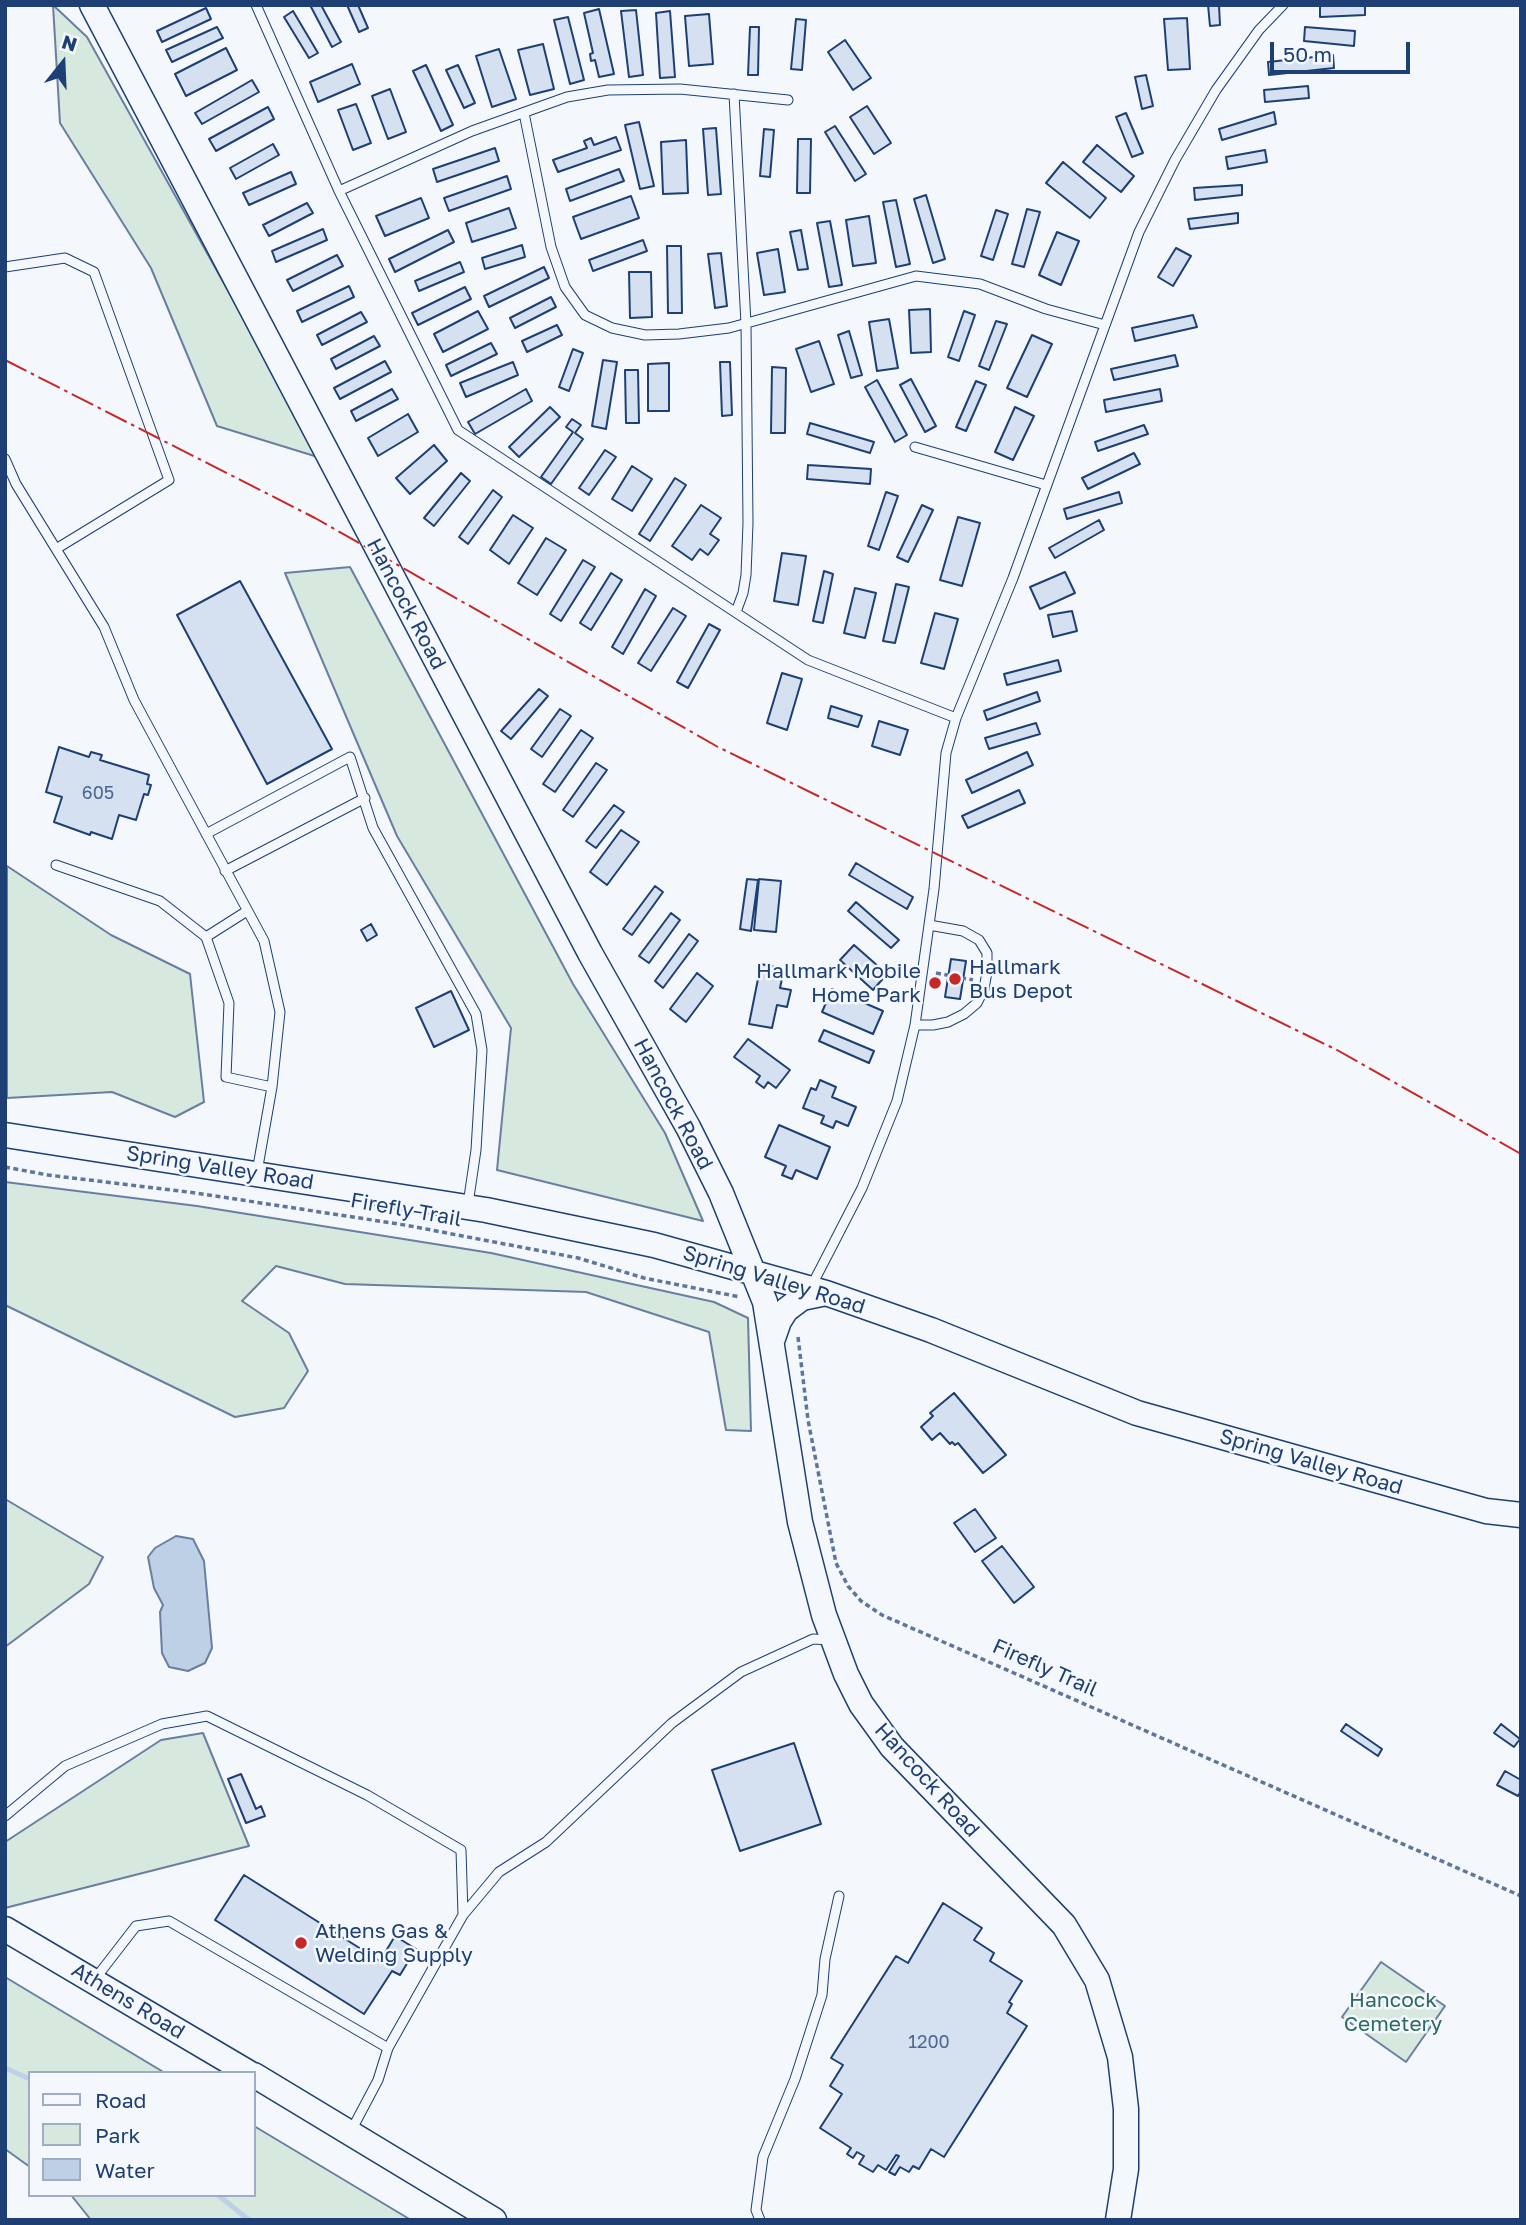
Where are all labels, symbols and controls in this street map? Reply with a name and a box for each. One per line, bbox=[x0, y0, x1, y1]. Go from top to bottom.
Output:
north arrow bbox=[28, 28, 98, 98]
scale bar bbox=[1274, 28, 1414, 72]
text: N bbox=[59, 29, 80, 56]
text: 50 m bbox=[1283, 41, 1332, 67]
street label: Hancock Road bbox=[361, 534, 451, 674]
house number: 605 bbox=[82, 782, 114, 804]
place label: Hallmark Bus Depot bbox=[969, 954, 1073, 1004]
place label: Hallmark Mobile Home Park bbox=[756, 958, 921, 1008]
marker: Hallmark Bus Depot bbox=[947, 971, 963, 987]
marker: Hallmark Mobile Home Park bbox=[927, 975, 943, 991]
street label: Hancock Road bbox=[628, 1034, 718, 1174]
street label: Spring Valley Road bbox=[125, 1141, 315, 1195]
street label: Firefly Trail bbox=[348, 1188, 464, 1232]
street label: Spring Valley Road bbox=[680, 1240, 868, 1320]
street label: Spring Valley Road bbox=[1217, 1424, 1405, 1500]
street label: Firefly Trail bbox=[989, 1634, 1101, 1702]
street label: Hancock Road bbox=[869, 1718, 985, 1842]
place label: Athens Gas & Welding Supply bbox=[315, 1918, 473, 1968]
marker: Athens Gas & Welding Supply bbox=[293, 1935, 309, 1951]
street label: Athens Road bbox=[67, 1957, 189, 2045]
park label: Hancock Cemetery bbox=[1344, 1987, 1442, 2037]
house number: 1200 bbox=[908, 2031, 950, 2053]
legend bbox=[28, 2071, 256, 2197]
text: Road bbox=[95, 2087, 146, 2113]
text: Park bbox=[95, 2122, 140, 2148]
text: Water bbox=[95, 2157, 155, 2183]

